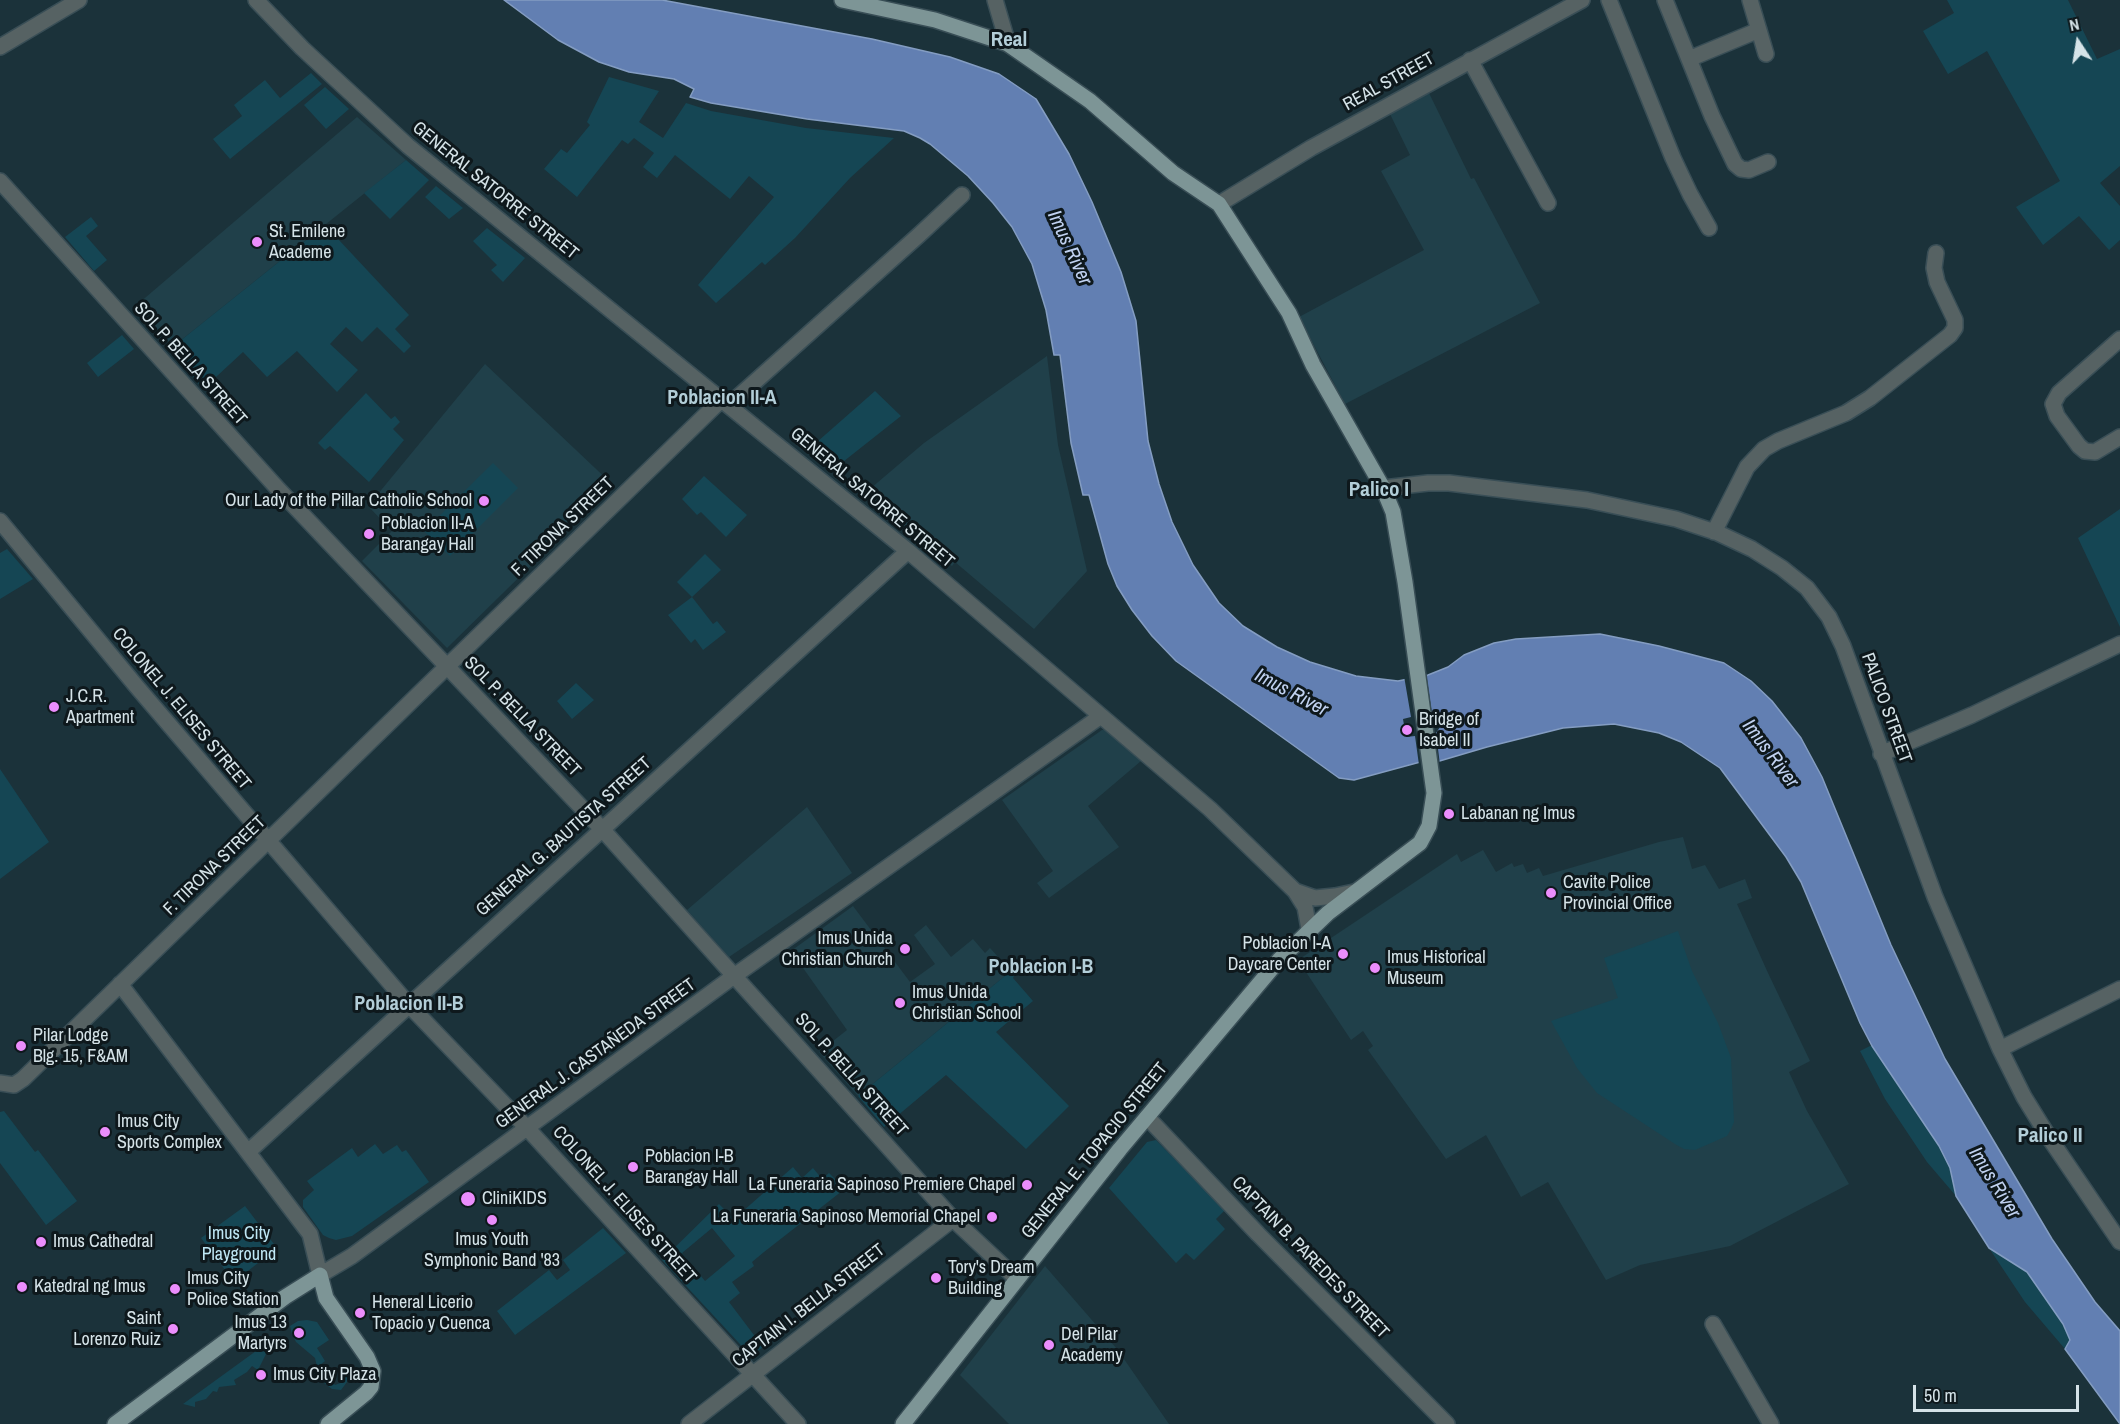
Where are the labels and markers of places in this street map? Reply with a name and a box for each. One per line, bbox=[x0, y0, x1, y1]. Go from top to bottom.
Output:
place label: St. Emilene Academe bbox=[269, 221, 345, 264]
marker: St. Emilene Academe bbox=[250, 235, 264, 249]
place label: Our Lady of the Pillar Catholic School bbox=[225, 490, 472, 512]
marker: Our Lady of the Pillar Catholic School bbox=[477, 494, 491, 508]
place label: Poblacion II-A Barangay Hall bbox=[381, 513, 474, 556]
marker: Poblacion II-A Barangay Hall bbox=[362, 527, 376, 541]
place label: J.C.R. Apartment bbox=[66, 686, 134, 728]
marker: J.C.R. Apartment bbox=[47, 700, 61, 714]
place label: Bridge of Isabel II bbox=[1419, 709, 1479, 752]
marker: Bridge of Isabel II bbox=[1400, 723, 1414, 737]
place label: Labanan ng Imus bbox=[1461, 803, 1575, 825]
marker: Labanan ng Imus bbox=[1442, 807, 1456, 821]
place label: Cavite Police Provincial Office bbox=[1563, 872, 1672, 914]
marker: Cavite Police Provincial Office bbox=[1544, 886, 1558, 900]
place label: Imus Unida Christian Church bbox=[781, 928, 893, 970]
place label: Poblacion I-A Daycare Center bbox=[1228, 933, 1331, 976]
marker: Imus Unida Christian Church bbox=[898, 942, 912, 956]
marker: Poblacion I-A Daycare Center bbox=[1336, 947, 1350, 961]
place label: Imus Historical Museum bbox=[1387, 947, 1485, 990]
marker: Imus Historical Museum bbox=[1368, 961, 1382, 975]
place label: Imus Unida Christian School bbox=[912, 982, 1021, 1024]
marker: Imus Unida Christian School bbox=[893, 996, 907, 1010]
place label: Pilar Lodge Blg. 15, F&AM bbox=[33, 1025, 128, 1068]
marker: Pilar Lodge Blg. 15, F&AM bbox=[14, 1039, 28, 1053]
place label: Imus City Sports Complex bbox=[117, 1111, 222, 1154]
marker: Imus City Sports Complex bbox=[98, 1125, 112, 1139]
place label: Poblacion I-B Barangay Hall bbox=[645, 1146, 738, 1188]
marker: Poblacion I-B Barangay Hall bbox=[626, 1160, 640, 1174]
place label: La Funeraria Sapinoso Premiere Chapel bbox=[748, 1174, 1015, 1196]
marker: La Funeraria Sapinoso Premiere Chapel bbox=[1020, 1178, 1034, 1192]
place label: CliniKIDS bbox=[482, 1188, 547, 1210]
marker: CliniKIDS bbox=[459, 1190, 477, 1208]
place label: La Funeraria Sapinoso Memorial Chapel bbox=[713, 1206, 980, 1228]
marker: La Funeraria Sapinoso Memorial Chapel bbox=[985, 1210, 999, 1224]
marker: Imus Youth Symphonic Band '83 bbox=[485, 1213, 499, 1227]
place label: Imus Youth Symphonic Band '83 bbox=[424, 1229, 560, 1272]
place label: Imus Cathedral bbox=[53, 1231, 153, 1253]
marker: Imus Cathedral bbox=[34, 1235, 48, 1249]
place label: Tory's Dream Building bbox=[948, 1257, 1034, 1300]
place label: Imus City Police Station bbox=[187, 1268, 279, 1310]
marker: Tory's Dream Building bbox=[929, 1271, 943, 1285]
place label: Katedral ng Imus bbox=[34, 1276, 146, 1298]
marker: Katedral ng Imus bbox=[15, 1280, 29, 1294]
marker: Imus City Police Station bbox=[168, 1282, 182, 1296]
place label: Heneral Licerio Topacio y Cuenca bbox=[372, 1292, 490, 1334]
marker: Heneral Licerio Topacio y Cuenca bbox=[353, 1306, 367, 1320]
place label: Saint Lorenzo Ruiz bbox=[73, 1308, 161, 1350]
place label: Imus 13 Martyrs bbox=[234, 1312, 287, 1354]
marker: Saint Lorenzo Ruiz bbox=[166, 1322, 180, 1336]
place label: Del Pilar Academy bbox=[1061, 1324, 1123, 1366]
marker: Imus 13 Martyrs bbox=[292, 1326, 306, 1340]
marker: Del Pilar Academy bbox=[1042, 1338, 1056, 1352]
place label: Imus City Plaza bbox=[273, 1364, 376, 1386]
marker: Imus City Plaza bbox=[254, 1368, 268, 1382]

